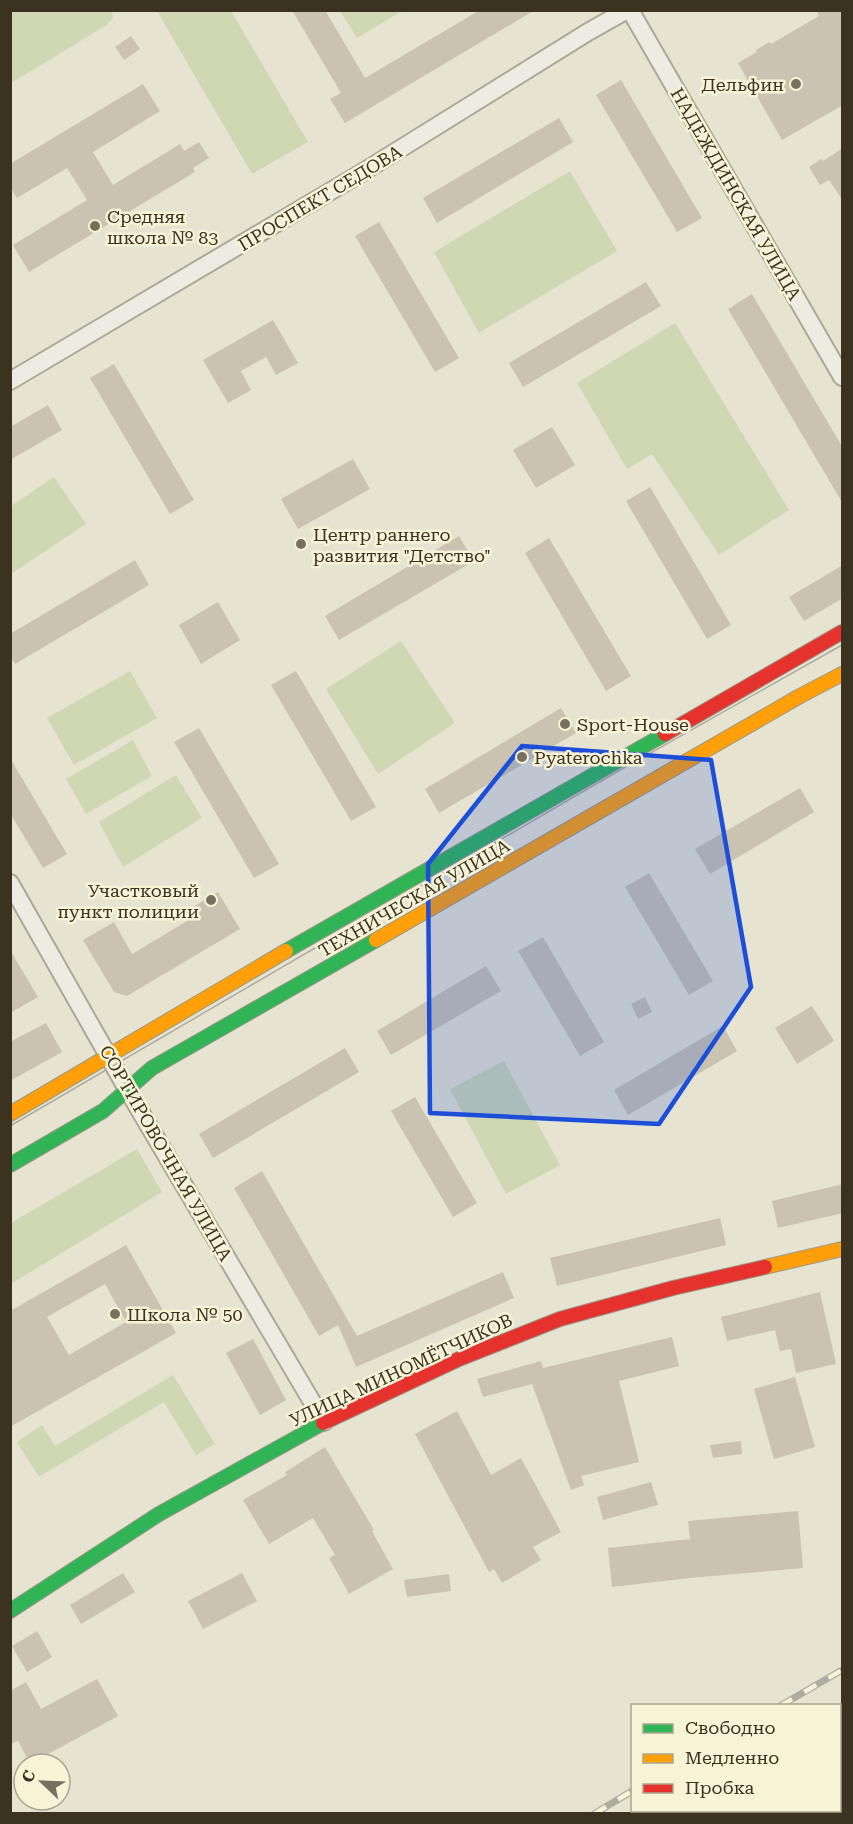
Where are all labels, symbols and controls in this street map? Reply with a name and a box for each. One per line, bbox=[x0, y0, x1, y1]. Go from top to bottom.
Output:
place label: Дельфин bbox=[702, 74, 784, 95]
marker: Дельфин bbox=[789, 77, 803, 91]
street label: НАДЕЖДИНСКАЯ УЛИЦА bbox=[666, 84, 806, 304]
street label: ПРОСПЕКТ СЕДОВА bbox=[234, 141, 406, 255]
place label: Средняя школа № 83 bbox=[107, 206, 218, 248]
marker: Средняя школа № 83 bbox=[88, 219, 102, 233]
place label: Центр раннего развития "Детство" bbox=[313, 524, 491, 566]
marker: Центр раннего развития "Детство" bbox=[294, 537, 308, 551]
place label: Sport-House bbox=[577, 714, 689, 735]
marker: Sport-House bbox=[558, 717, 572, 731]
place label: Pyaterochka bbox=[534, 747, 643, 768]
marker: Pyaterochka bbox=[515, 750, 529, 764]
street label: ТЕХНИЧЕСКАЯ УЛИЦА bbox=[315, 834, 514, 961]
place label: Участковый пункт полиции bbox=[58, 880, 199, 922]
marker: Участковый пункт полиции bbox=[204, 893, 218, 907]
street label: СОРТИРОВОЧНАЯ УЛИЦА bbox=[95, 1041, 237, 1265]
place label: Школа № 50 bbox=[127, 1304, 243, 1325]
marker: Школа № 50 bbox=[108, 1307, 122, 1321]
street label: УЛИЦА МИНОМЁТЧИКОВ bbox=[286, 1309, 516, 1431]
legend bbox=[631, 1704, 841, 1812]
text: Свободно bbox=[685, 1717, 775, 1738]
text: Медленно bbox=[685, 1747, 779, 1768]
north arrow bbox=[12, 1752, 72, 1812]
text: С bbox=[18, 1767, 40, 1785]
text: Пробка bbox=[685, 1777, 754, 1798]

